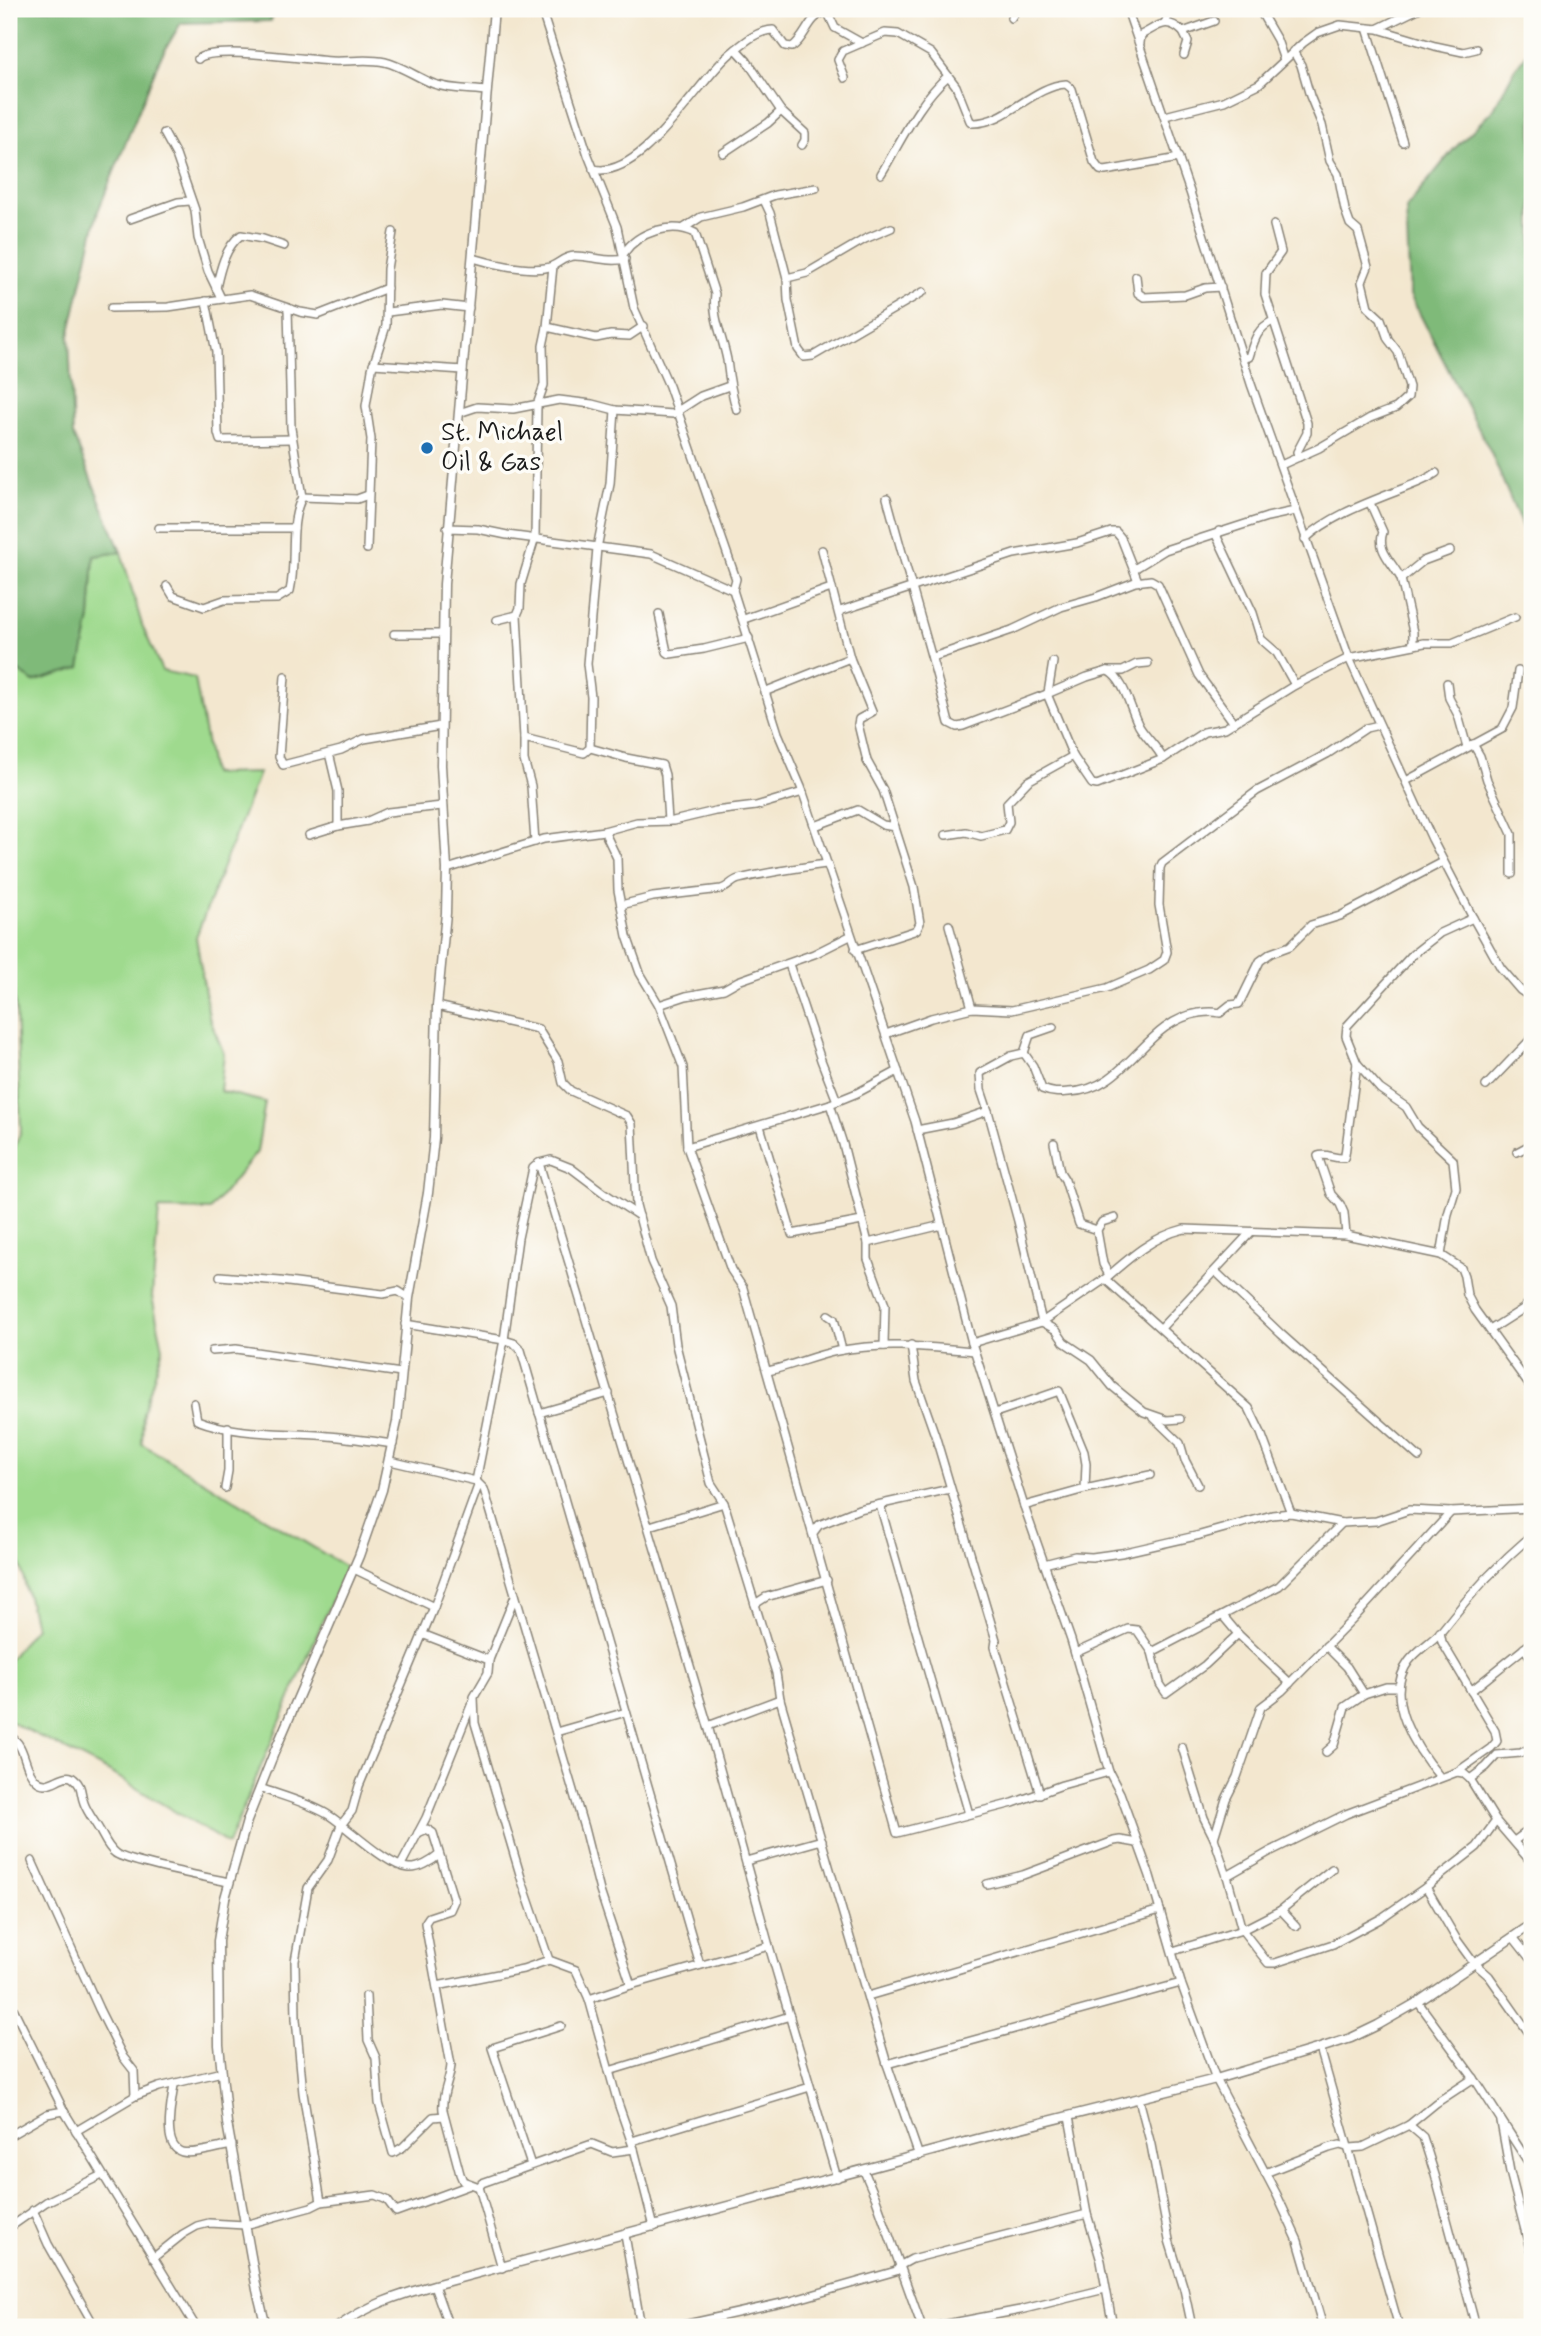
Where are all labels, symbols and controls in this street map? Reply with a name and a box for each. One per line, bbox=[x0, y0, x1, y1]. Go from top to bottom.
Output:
place label: St. Michael Oil & Gas bbox=[441, 416, 563, 480]
marker: St. Michael Oil & Gas bbox=[419, 440, 435, 456]

